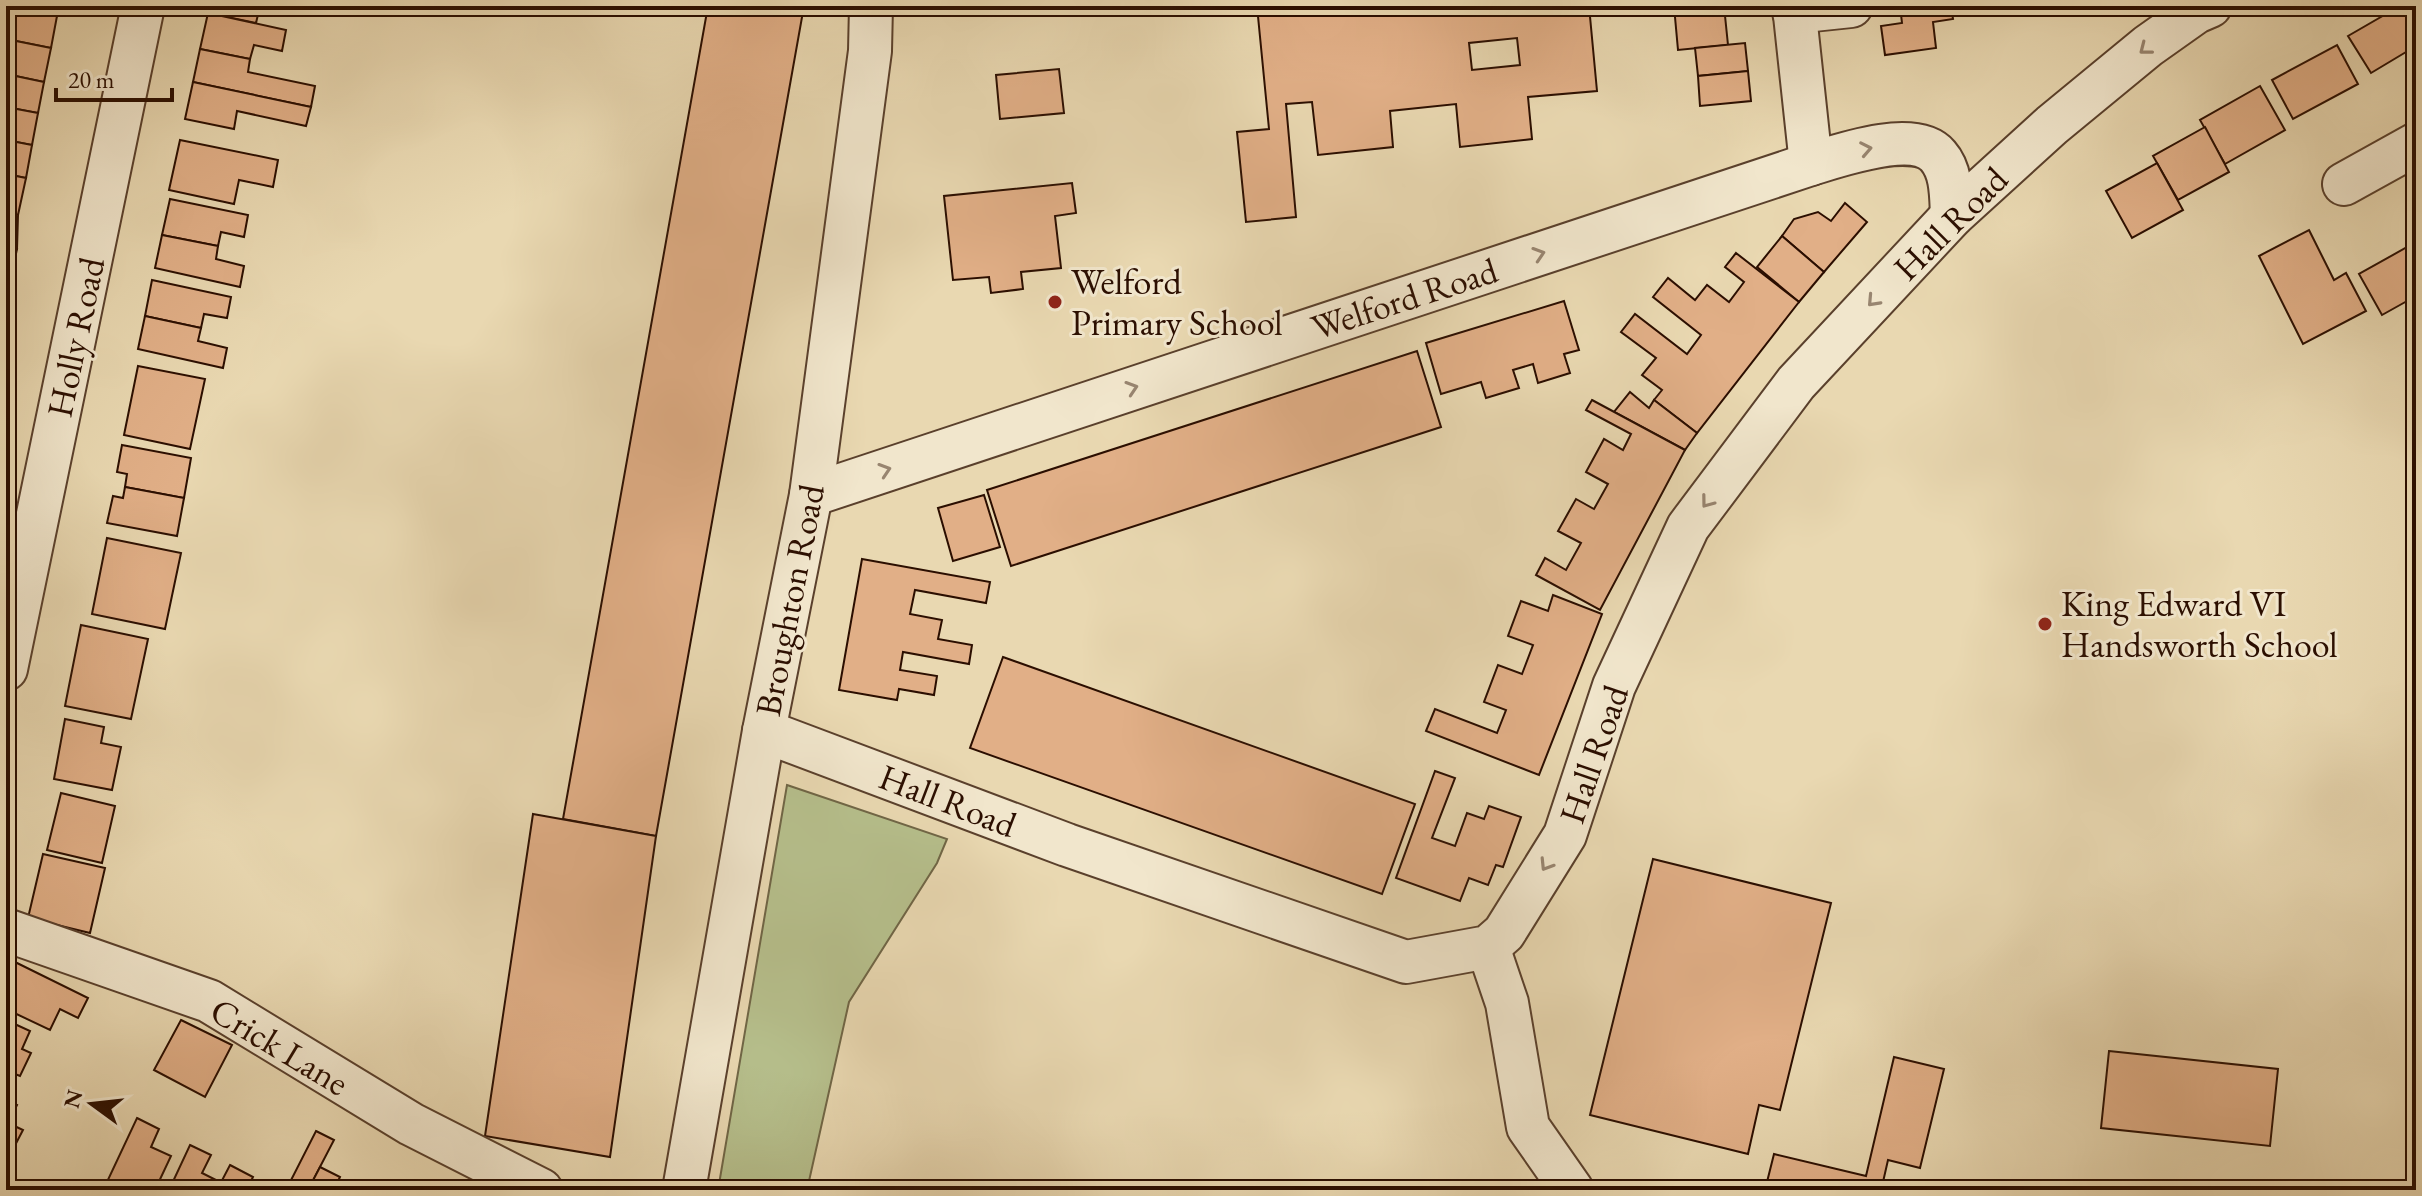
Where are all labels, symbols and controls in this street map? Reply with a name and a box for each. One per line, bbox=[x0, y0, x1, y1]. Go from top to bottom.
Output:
one-way arrow bbox=[2139, 39, 2154, 53]
scale bar bbox=[56, 52, 172, 102]
text: 20 m bbox=[68, 64, 115, 95]
one-way arrow bbox=[1859, 142, 1873, 159]
street label: Hall Road bbox=[1883, 156, 2018, 291]
street label: Welford Road bbox=[1305, 246, 1504, 351]
one-way arrow bbox=[1531, 247, 1545, 263]
street label: Holly Road bbox=[36, 252, 115, 421]
place label: Welford Primary School bbox=[1071, 258, 1283, 346]
one-way arrow bbox=[1867, 292, 1882, 306]
marker: Welford Primary School bbox=[1046, 293, 1064, 311]
one-way arrow bbox=[1125, 382, 1139, 398]
one-way arrow bbox=[878, 464, 892, 480]
street label: Broughton Road bbox=[744, 480, 835, 720]
one-way arrow bbox=[1703, 493, 1717, 507]
place label: King Edward VI Handsworth School bbox=[2061, 580, 2338, 668]
marker: King Edward VI Handsworth School bbox=[2036, 615, 2054, 633]
street label: Hall Road bbox=[1548, 678, 1639, 830]
street label: Hall Road bbox=[872, 753, 1024, 848]
one-way arrow bbox=[1541, 857, 1556, 871]
street label: Crick Lane bbox=[202, 987, 358, 1106]
north arrow bbox=[52, 1064, 132, 1144]
text: N bbox=[57, 1086, 90, 1111]

